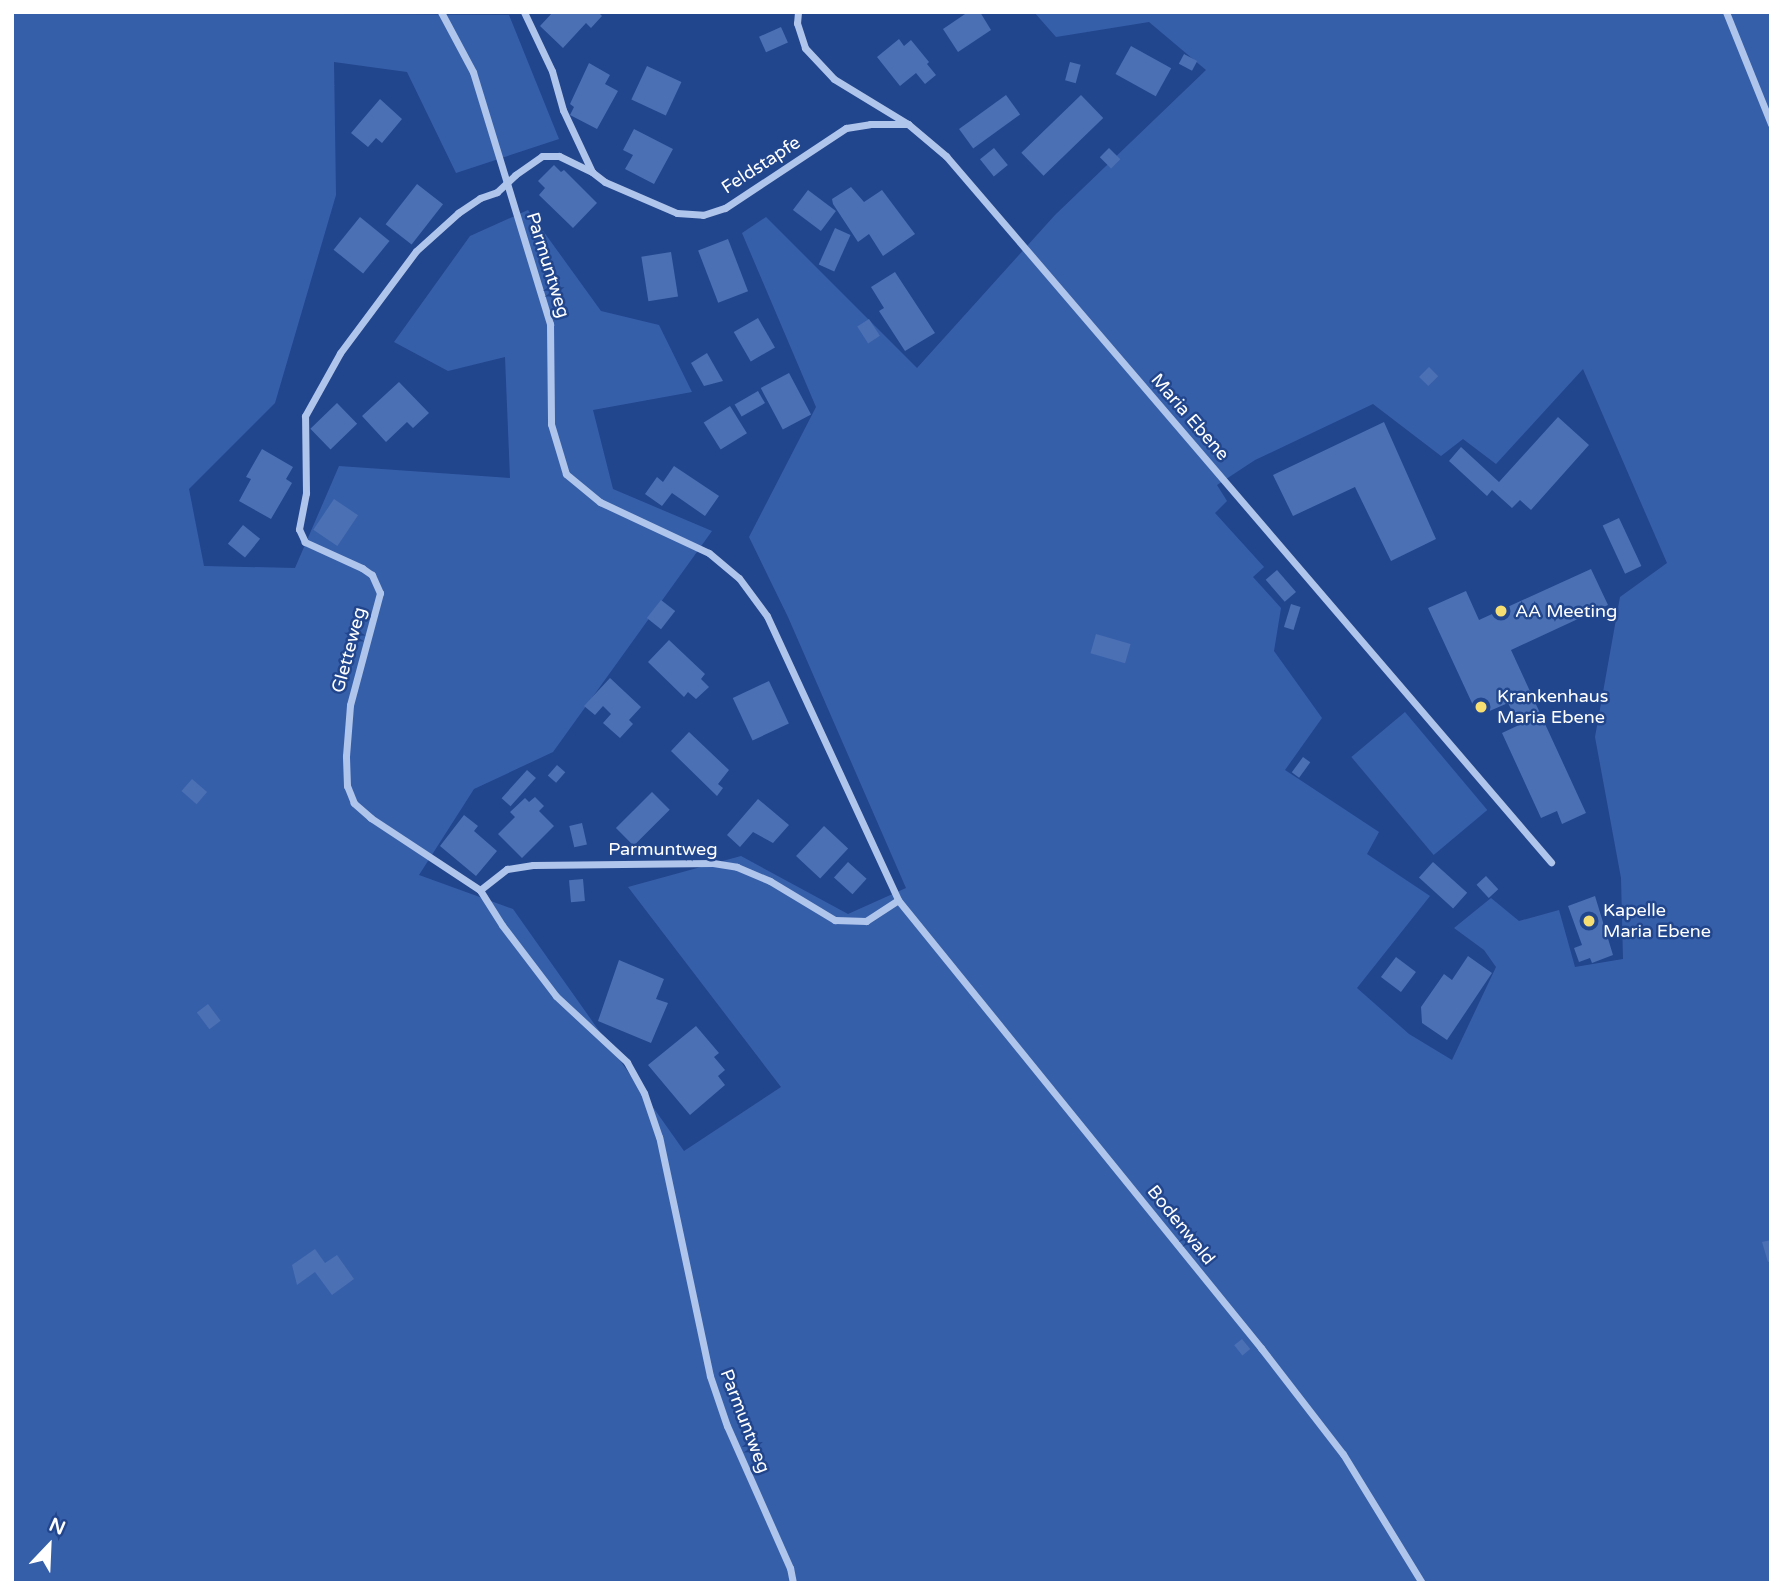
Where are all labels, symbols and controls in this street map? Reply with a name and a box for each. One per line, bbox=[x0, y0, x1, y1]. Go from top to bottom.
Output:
street label: Feldstapfe bbox=[718, 132, 804, 198]
street label: Parmuntweg bbox=[522, 210, 574, 320]
street label: Maria Ebene bbox=[1146, 369, 1234, 465]
place label: AA Meeting bbox=[1515, 600, 1617, 622]
marker: AA Meeting bbox=[1493, 603, 1509, 619]
street label: Gletteweg bbox=[327, 605, 371, 695]
place label: Krankenhaus Maria Ebene bbox=[1497, 686, 1608, 728]
marker: Krankenhaus Maria Ebene bbox=[1471, 697, 1491, 717]
street label: Parmuntweg bbox=[608, 838, 718, 860]
place label: Kapelle Maria Ebene bbox=[1603, 900, 1711, 942]
marker: Kapelle Maria Ebene bbox=[1581, 913, 1597, 929]
street label: Bodenwald bbox=[1142, 1181, 1220, 1269]
street label: Parmuntweg bbox=[715, 1366, 775, 1476]
north arrow bbox=[14, 1511, 84, 1581]
text: N bbox=[46, 1514, 69, 1540]

